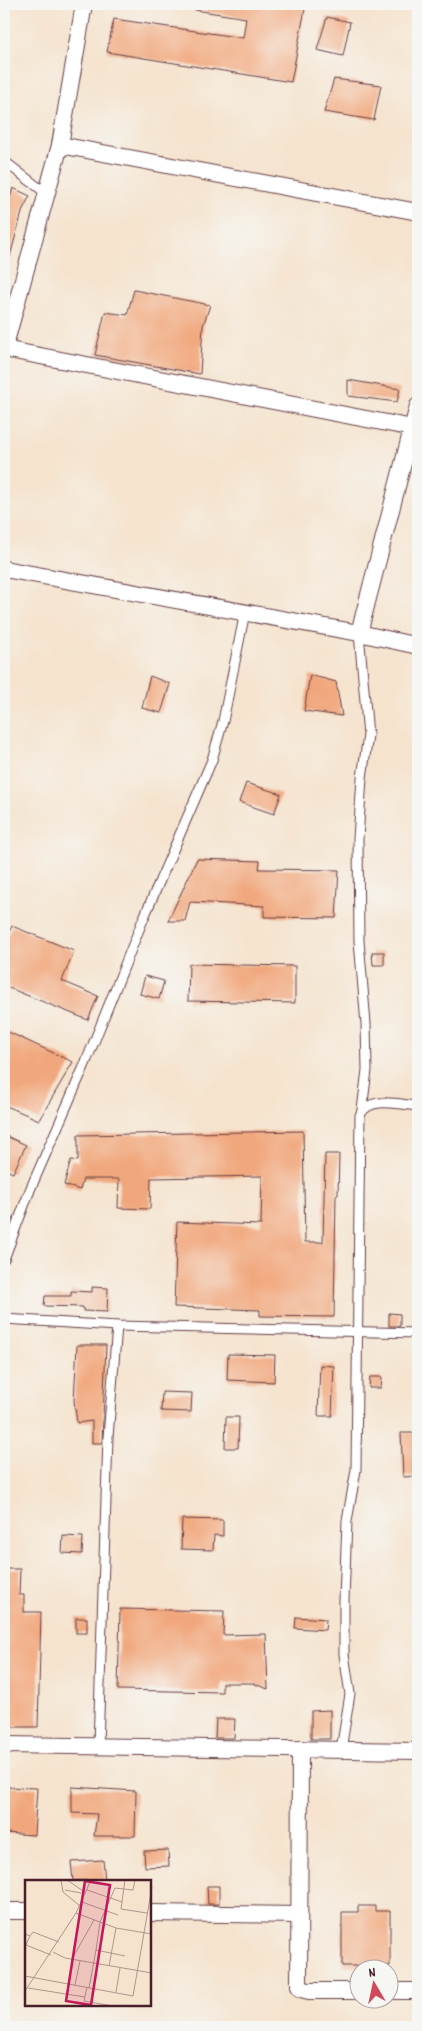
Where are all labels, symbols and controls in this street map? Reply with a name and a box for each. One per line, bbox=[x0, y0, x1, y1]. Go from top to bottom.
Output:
inset map bbox=[25, 1880, 151, 2006]
north arrow bbox=[350, 1958, 400, 2008]
text: N bbox=[367, 1963, 377, 1984]

